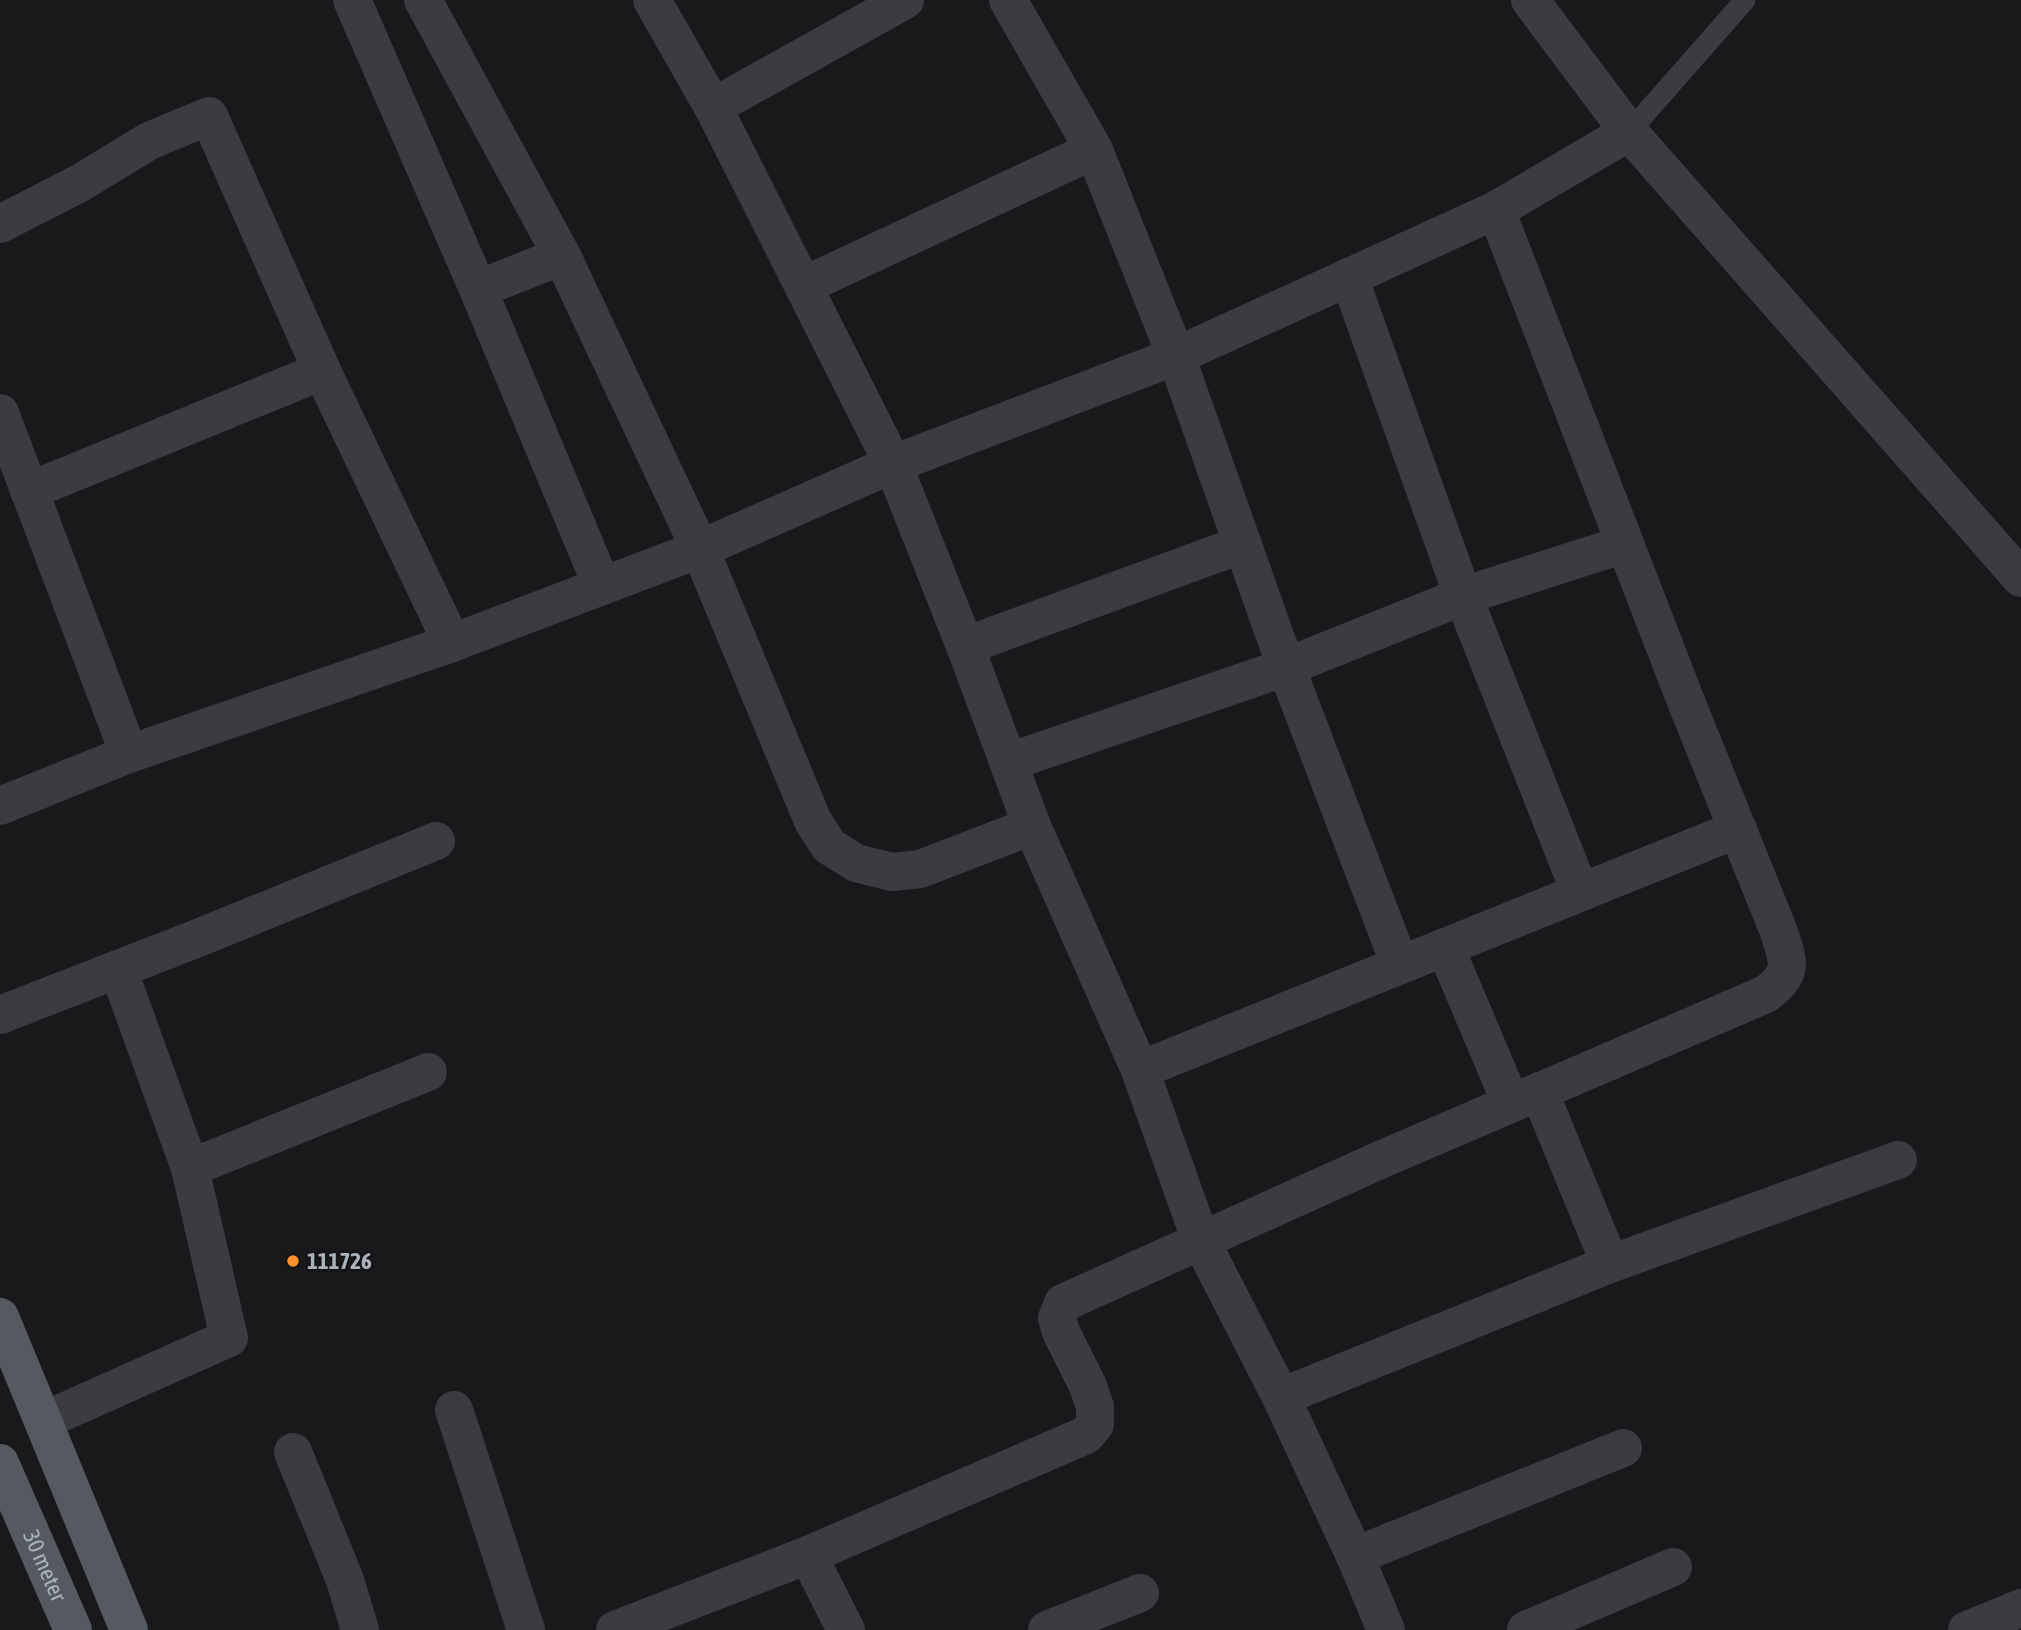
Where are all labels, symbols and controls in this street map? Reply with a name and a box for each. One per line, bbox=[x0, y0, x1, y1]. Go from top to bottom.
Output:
place label: 111726 bbox=[307, 1248, 372, 1274]
marker: 111726 bbox=[285, 1253, 301, 1269]
street label: 30 meter bbox=[18, 1526, 72, 1607]

